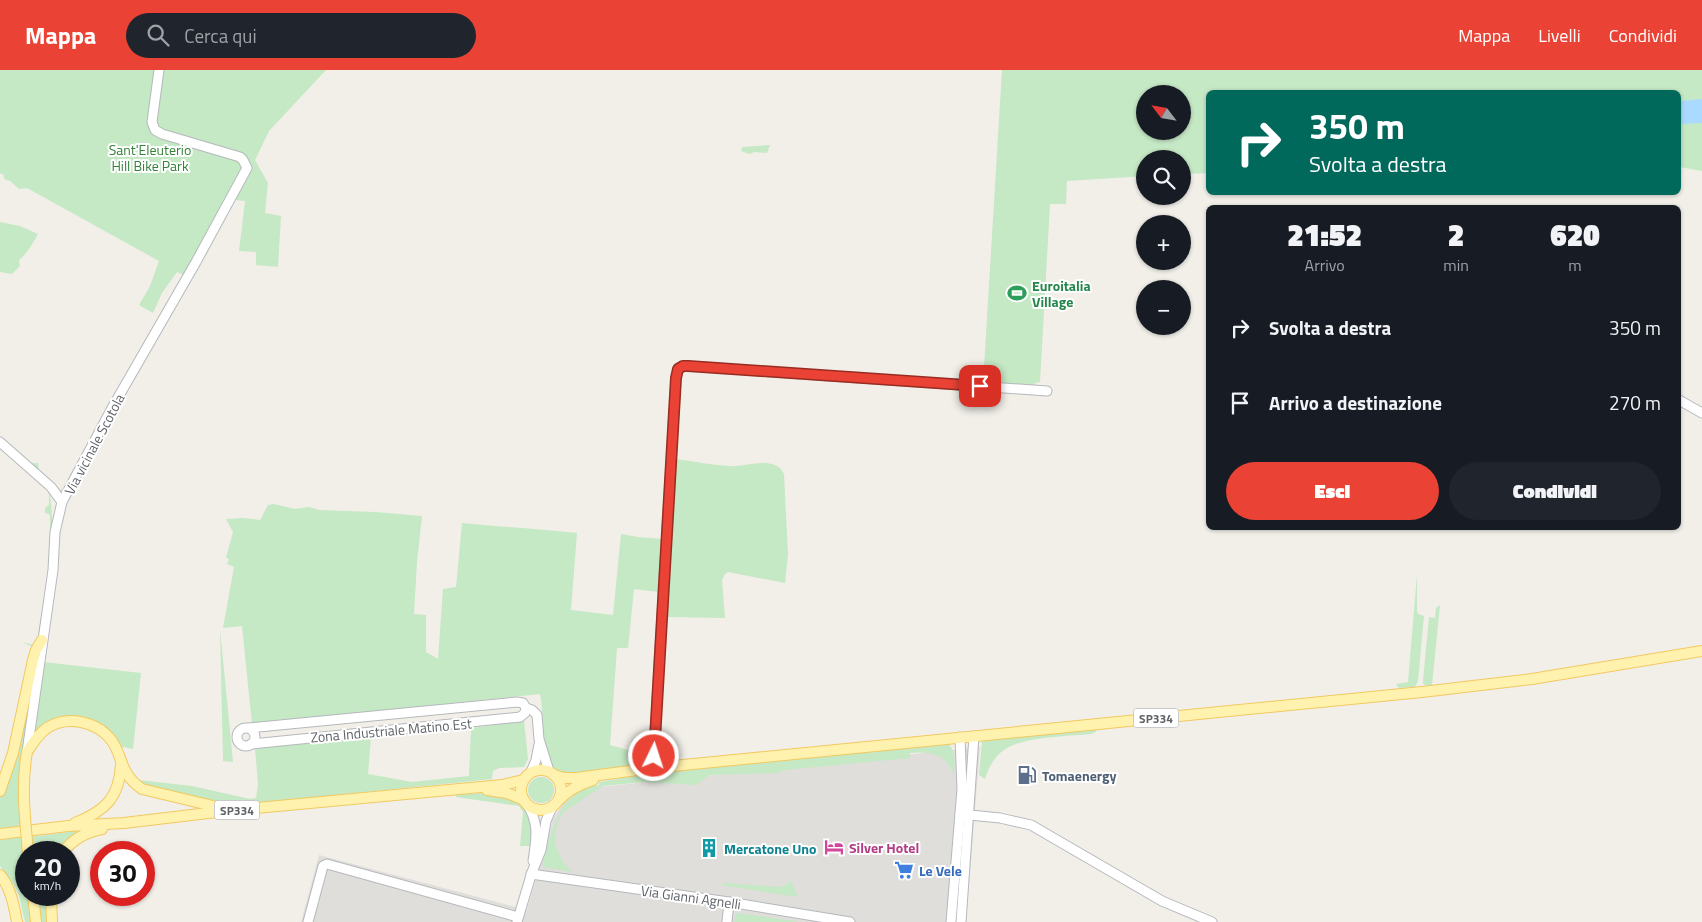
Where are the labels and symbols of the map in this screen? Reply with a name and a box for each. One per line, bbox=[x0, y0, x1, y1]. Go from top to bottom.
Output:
north arrow bbox=[1136, 85, 1191, 140]
park label: Sant'Eleuterio Hill Bike Park bbox=[109, 139, 191, 176]
place label: Euroitalia Village bbox=[1032, 275, 1091, 312]
sports icon: Euroitalia Village bbox=[1006, 282, 1028, 304]
pin bbox=[959, 365, 1001, 407]
street label: Via vicinale Scotola bbox=[59, 390, 129, 498]
road number: SP334 bbox=[1134, 708, 1178, 728]
street label: Zona Industriale Matino Est bbox=[309, 712, 473, 748]
position arrow bbox=[627, 729, 679, 781]
fuel station icon: Tomaenergy bbox=[1016, 764, 1038, 786]
place label: Tomaenergy bbox=[1042, 765, 1116, 786]
road number: SP334 bbox=[214, 800, 260, 820]
hotel icon: Silver Hotel bbox=[823, 836, 845, 858]
building icon: Mercatone Uno bbox=[698, 837, 720, 859]
place label: Silver Hotel bbox=[849, 837, 919, 858]
place label: Mercatone Uno bbox=[724, 838, 816, 859]
speed limit sign: 30 bbox=[90, 841, 155, 906]
supermarket icon: Le Vele bbox=[893, 859, 915, 881]
place label: Le Vele bbox=[919, 860, 962, 881]
street label: Via Gianni Agnelli bbox=[640, 880, 742, 914]

